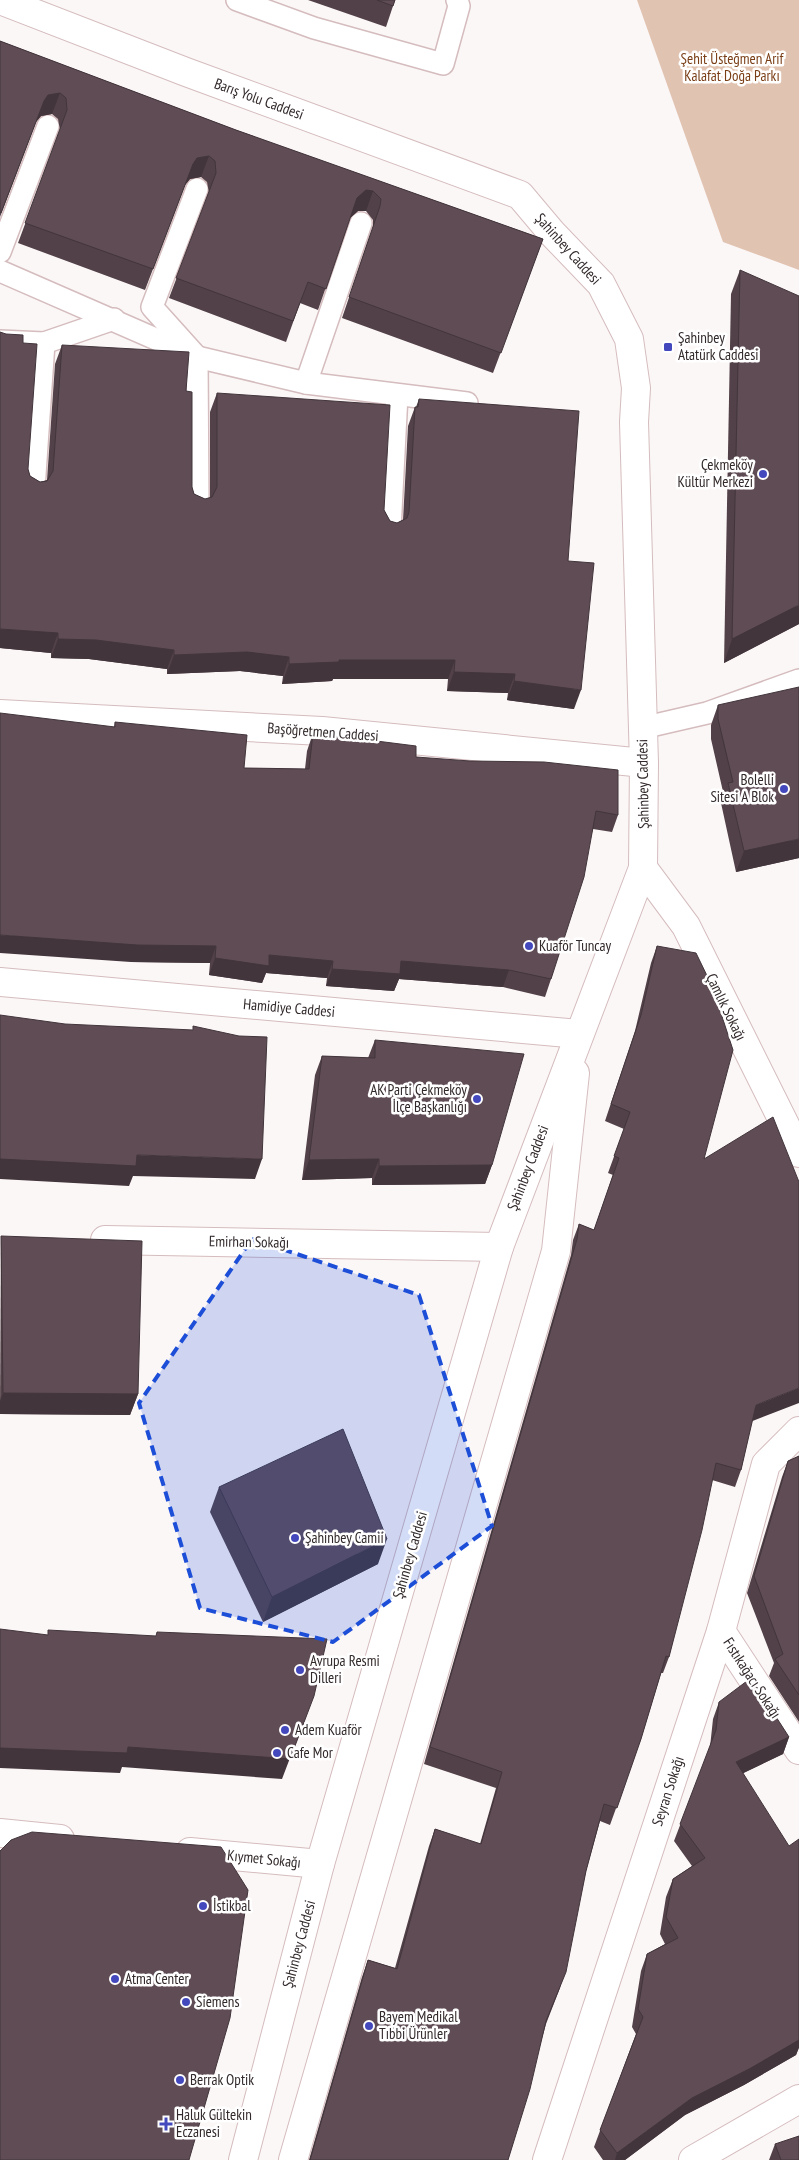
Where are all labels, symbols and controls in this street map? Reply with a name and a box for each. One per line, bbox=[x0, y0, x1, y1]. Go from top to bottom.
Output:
park label: Şehit Üsteğmen Arif Kalafat Doğa Parkı bbox=[681, 49, 785, 85]
street label: Barış Yolu Caddesi bbox=[212, 74, 307, 124]
street label: Şahinbey Caddesi bbox=[531, 209, 606, 288]
place label: Şahinbey Atatürk Caddesi bbox=[678, 328, 759, 364]
marker: Şahinbey Atatürk Caddesi bbox=[662, 341, 674, 353]
place label: Çekmeköy Kültür Merkezi bbox=[677, 455, 753, 491]
marker: Çekmeköy Kültür Merkezi bbox=[757, 468, 769, 480]
street label: Başöğretmen Caddesi bbox=[267, 718, 379, 745]
street label: Şahinbey Caddesi bbox=[632, 739, 653, 829]
place label: Bolelli Sitesi A Blok bbox=[710, 770, 774, 806]
marker: Bolelli Sitesi A Blok bbox=[778, 783, 790, 795]
place label: Kuaför Tuncay bbox=[539, 936, 612, 955]
marker: Kuaför Tuncay bbox=[523, 940, 535, 952]
street label: Çamlık Sokağı bbox=[702, 970, 751, 1043]
street label: Hamidiye Caddesi bbox=[242, 994, 336, 1021]
place label: AK Parti Çekmeköy İlçe Başkanlığı bbox=[370, 1080, 467, 1116]
marker: AK Parti Çekmeköy İlçe Başkanlığı bbox=[471, 1093, 483, 1105]
street label: Şahinbey Caddesi bbox=[503, 1122, 553, 1213]
street label: Emirhan Sokağı bbox=[209, 1231, 289, 1252]
street label: Şahinbey Caddesi bbox=[388, 1509, 431, 1601]
place label: Şahinbey Camii bbox=[305, 1528, 384, 1547]
marker: Şahinbey Camii bbox=[289, 1532, 301, 1544]
street label: Fıstıkağacı Sokağı bbox=[719, 1634, 786, 1722]
place label: Avrupa Resmi Dilleri bbox=[310, 1651, 380, 1687]
marker: Avrupa Resmi Dilleri bbox=[294, 1664, 306, 1676]
place label: Adem Kuaför bbox=[295, 1720, 363, 1739]
marker: Adem Kuaför bbox=[279, 1724, 291, 1736]
place label: Cafe Mor bbox=[287, 1743, 334, 1762]
marker: Cafe Mor bbox=[271, 1747, 283, 1759]
street label: Seyran Sokağı bbox=[647, 1754, 688, 1828]
street label: Kıymet Sokağı bbox=[226, 1845, 302, 1872]
place label: İstikbal bbox=[213, 1896, 251, 1915]
street label: Şahinbey Caddesi bbox=[278, 1898, 319, 1990]
marker: İstikbal bbox=[197, 1900, 209, 1912]
place label: Atma Center bbox=[125, 1969, 189, 1988]
marker: Atma Center bbox=[109, 1973, 121, 1985]
place label: Siemens bbox=[196, 1992, 240, 2011]
marker: Siemens bbox=[180, 1996, 192, 2008]
place label: Bayem Medikal Tıbbi Ürünler bbox=[379, 2007, 458, 2043]
marker: Bayem Medikal Tıbbi Ürünler bbox=[363, 2020, 375, 2032]
place label: Berrak Optik bbox=[190, 2070, 254, 2089]
marker: Berrak Optik bbox=[174, 2074, 186, 2086]
place label: Haluk Gültekin Eczanesi bbox=[176, 2105, 252, 2141]
marker: Haluk Gültekin Eczanesi bbox=[160, 2118, 172, 2130]

